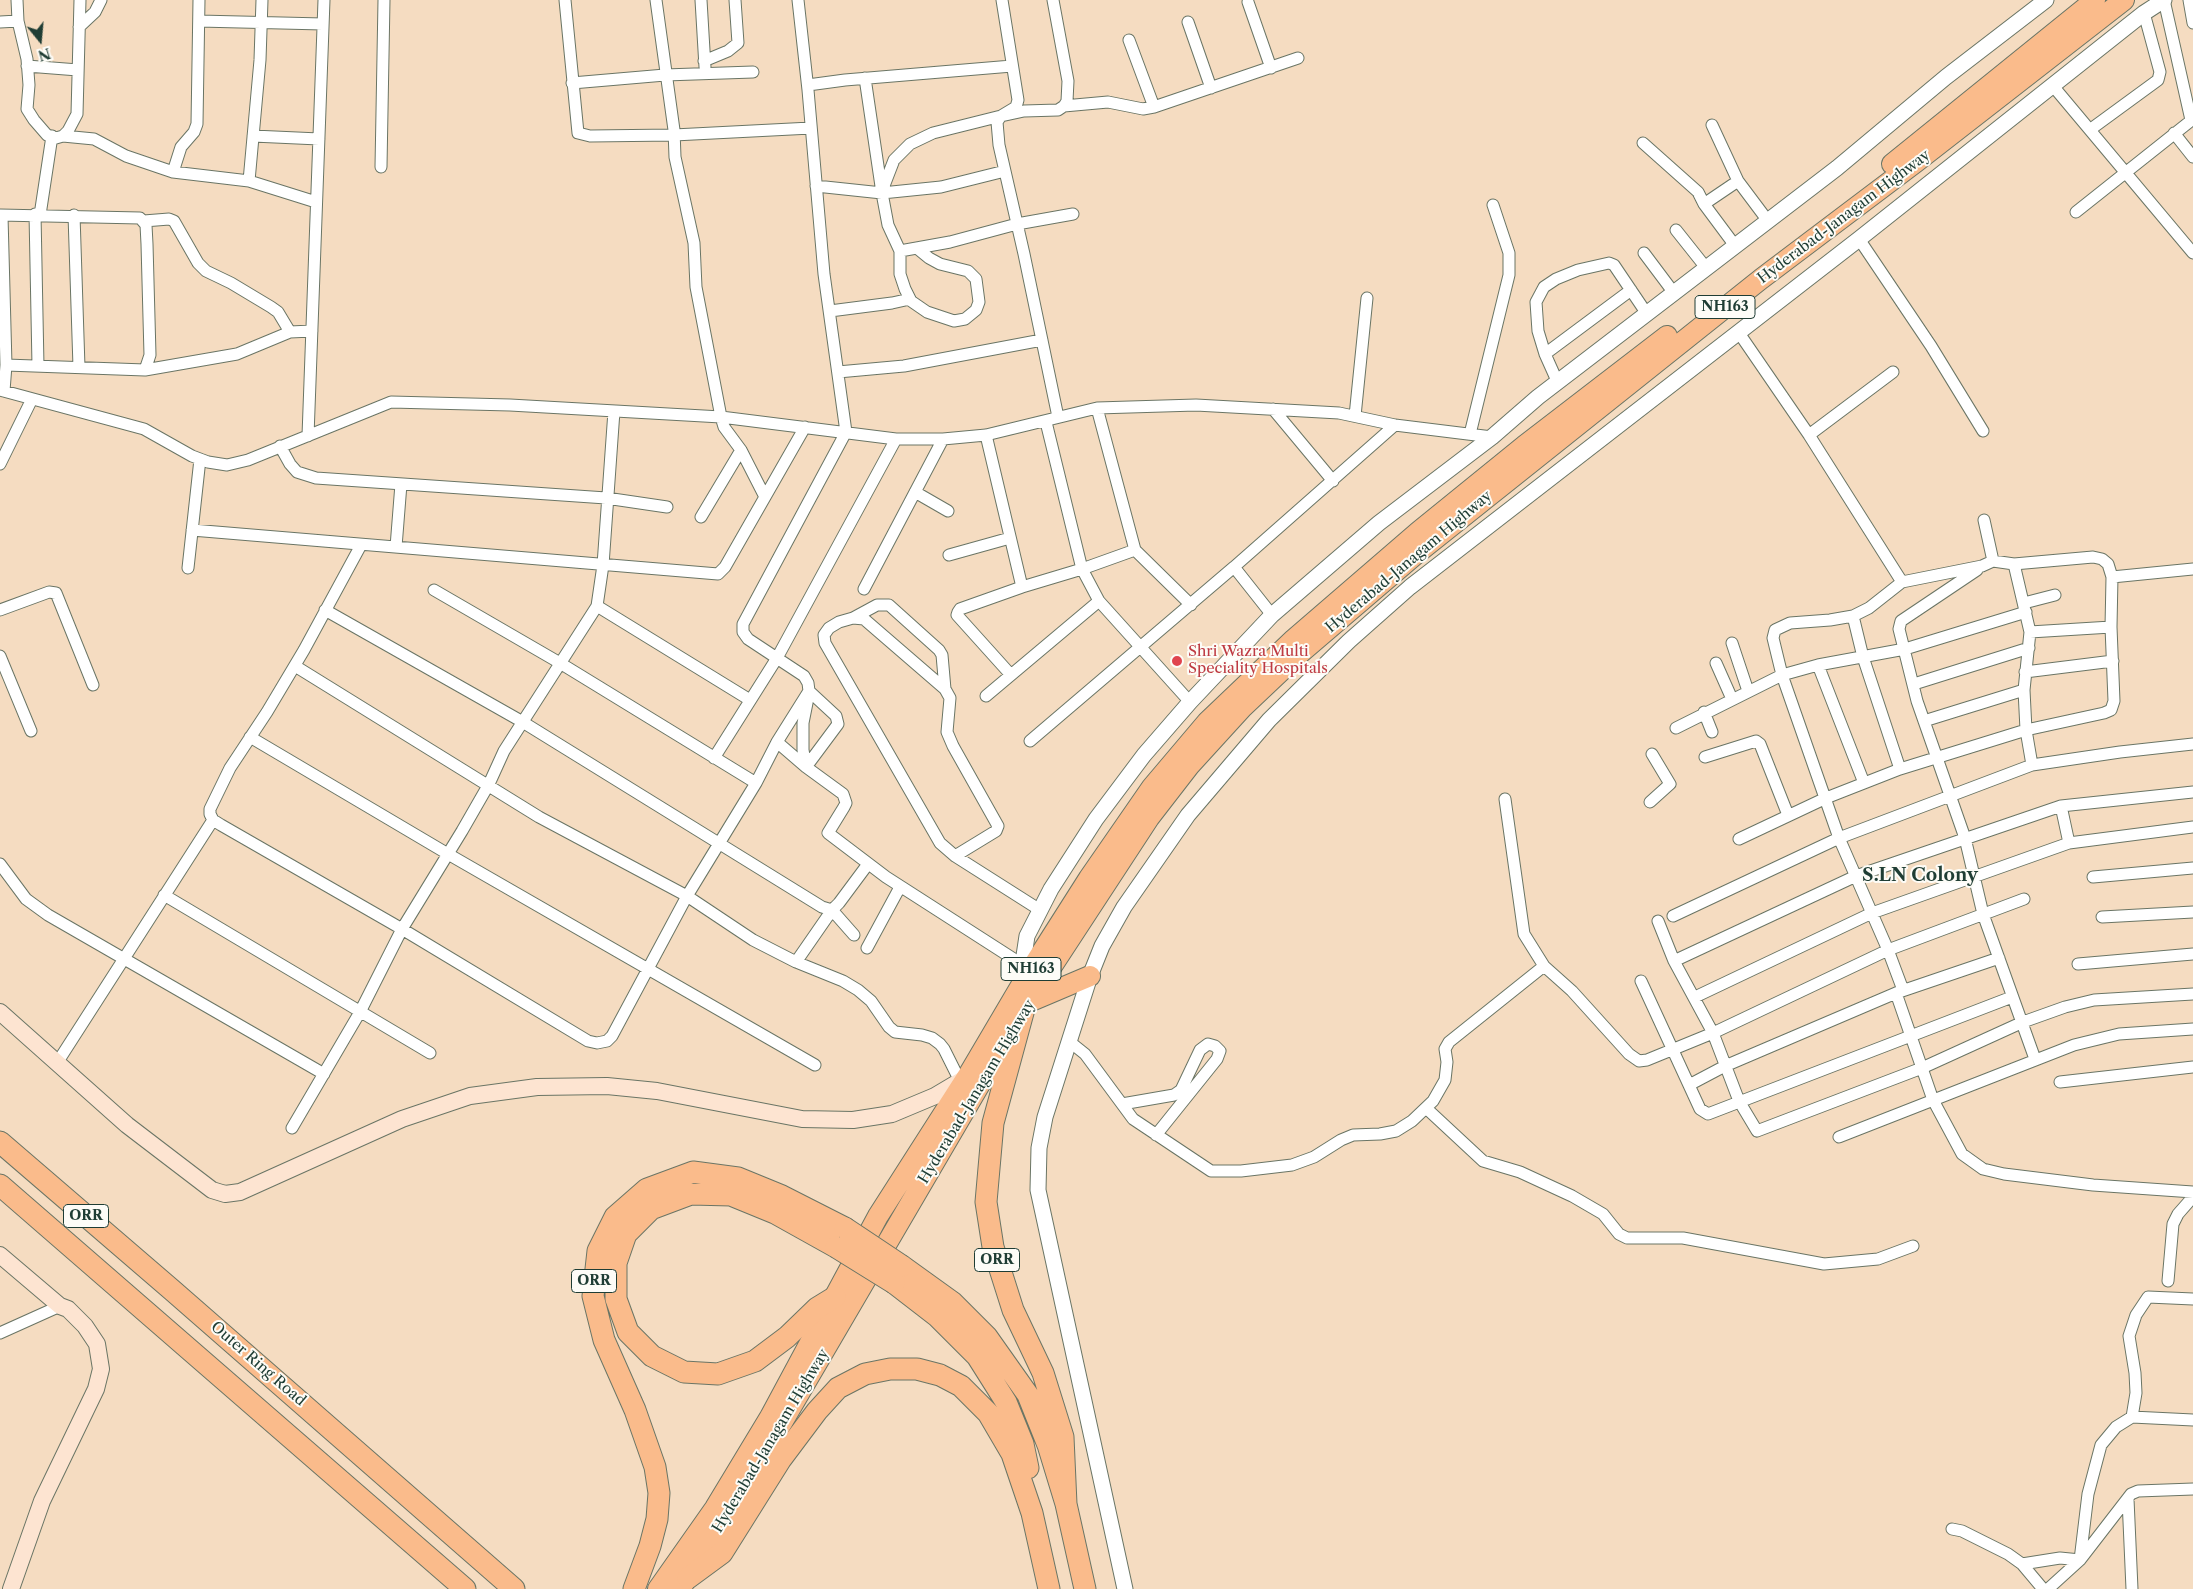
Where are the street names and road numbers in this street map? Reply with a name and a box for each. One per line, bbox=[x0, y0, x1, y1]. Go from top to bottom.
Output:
street label: Hyderabad-Janagam Highway bbox=[1754, 146, 1934, 288]
road number: NH163 bbox=[1695, 296, 1755, 318]
street label: Hyderabad-Janagam Highway bbox=[1322, 487, 1496, 637]
road number: NH163 bbox=[1001, 958, 1061, 981]
street label: Hyderabad-Janagam Highway bbox=[915, 997, 1039, 1187]
road number: ORR bbox=[64, 1204, 108, 1228]
road number: ORR bbox=[974, 1248, 1020, 1272]
road number: ORR bbox=[572, 1270, 616, 1292]
street label: Outer Ring Road bbox=[207, 1318, 309, 1410]
street label: Hyderabad-Janagam Highway bbox=[709, 1346, 833, 1536]

